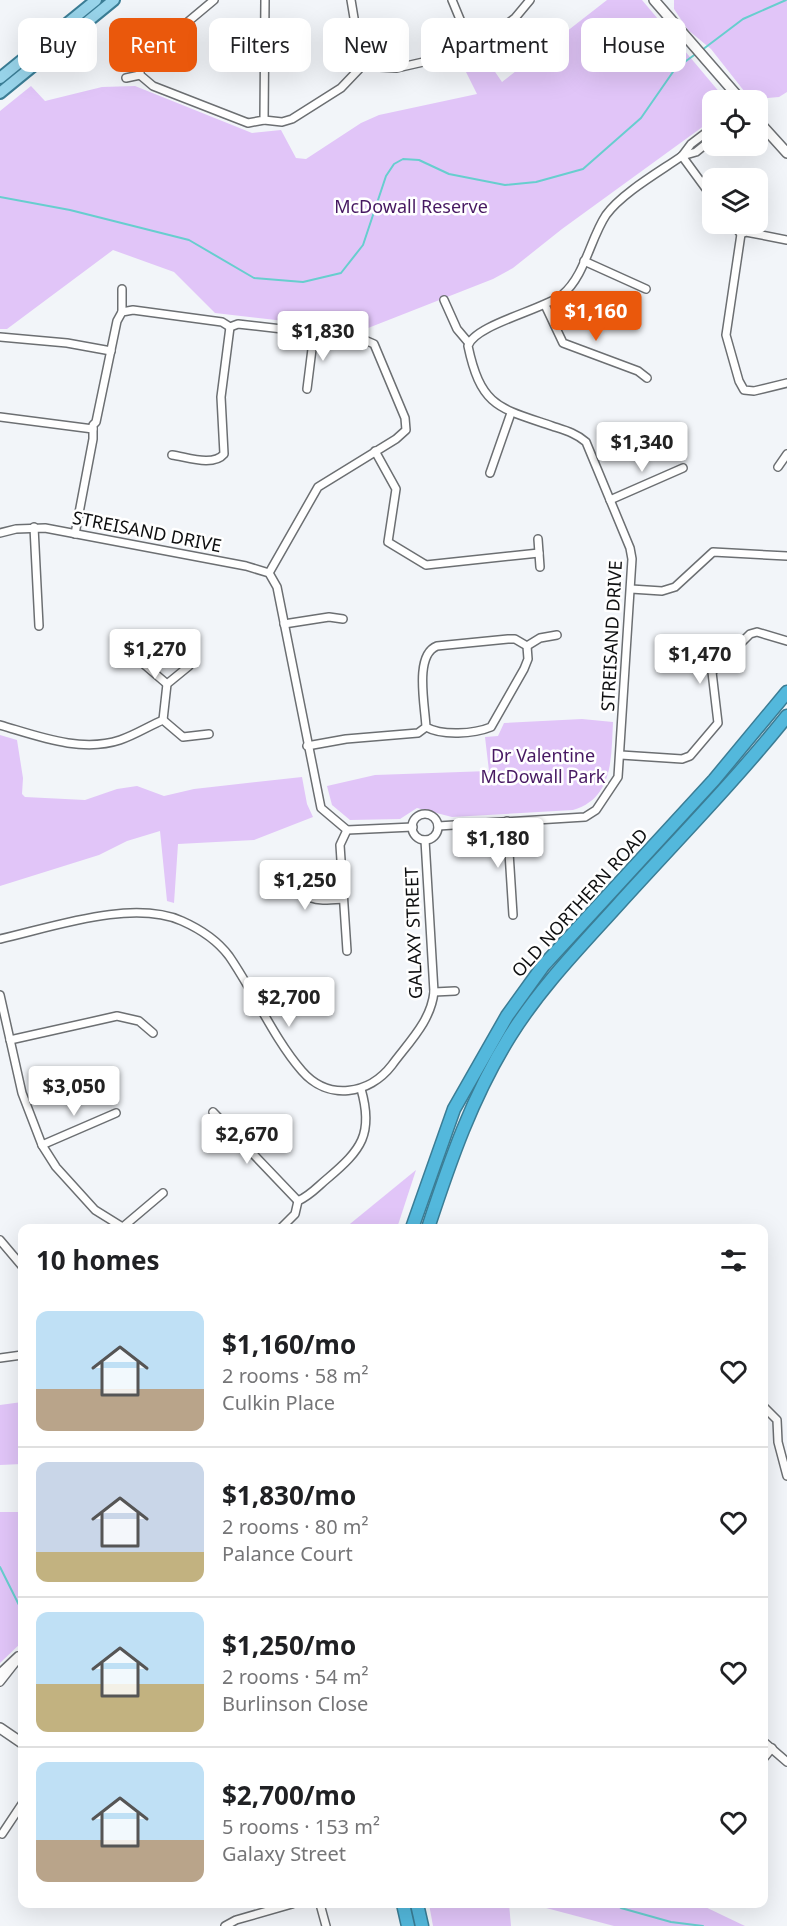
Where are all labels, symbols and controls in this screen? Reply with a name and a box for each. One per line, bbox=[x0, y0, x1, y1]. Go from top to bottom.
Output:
chip: Buy bbox=[18, 18, 97, 72]
chip: Rent bbox=[109, 18, 197, 72]
chip: Filters bbox=[209, 18, 311, 72]
chip: New bbox=[323, 18, 409, 72]
chip: Apartment bbox=[421, 18, 569, 72]
chip: House bbox=[581, 18, 686, 72]
map controls bbox=[702, 90, 768, 234]
button: locate bbox=[702, 90, 768, 156]
button: layers bbox=[702, 168, 768, 234]
park label: McDowall Reserve bbox=[334, 194, 488, 218]
pin: $1,160 bbox=[547, 291, 645, 342]
text: $1,160 bbox=[565, 297, 627, 324]
pin: $1,830 bbox=[274, 311, 372, 362]
text: $1,830 bbox=[292, 317, 354, 344]
pin: $1,340 bbox=[593, 422, 691, 473]
text: $1,340 bbox=[611, 428, 673, 455]
street label: STREISAND DRIVE bbox=[71, 505, 224, 557]
street label: STREISAND DRIVE bbox=[595, 560, 627, 712]
pin: $1,270 bbox=[106, 629, 204, 680]
pin: $1,470 bbox=[651, 634, 749, 685]
text: $1,270 bbox=[124, 635, 186, 662]
text: $1,470 bbox=[669, 640, 731, 667]
park label: Dr Valentine McDowall Park bbox=[481, 743, 606, 788]
pin: $1,180 bbox=[449, 818, 547, 869]
street label: OLD NORTHERN ROAD bbox=[506, 823, 653, 982]
text: $1,180 bbox=[467, 824, 529, 851]
pin: $1,250 bbox=[256, 860, 354, 911]
text: $1,250 bbox=[274, 866, 336, 893]
street label: GALAXY STREET bbox=[399, 867, 427, 999]
pin: $2,700 bbox=[240, 977, 338, 1028]
text: $2,700 bbox=[258, 983, 320, 1010]
pin: $3,050 bbox=[25, 1066, 123, 1117]
text: $3,050 bbox=[43, 1072, 105, 1099]
pin: $2,670 bbox=[198, 1114, 296, 1165]
text: $2,670 bbox=[216, 1120, 278, 1147]
text: 10 homes bbox=[36, 1242, 160, 1278]
icon: filters bbox=[717, 1244, 750, 1277]
text: $1,160/mo bbox=[222, 1326, 356, 1362]
icon: home bbox=[84, 1335, 156, 1407]
icon: heart bbox=[717, 1355, 750, 1388]
text: 2 rooms · 58 m² bbox=[222, 1362, 369, 1389]
text: Culkin Place bbox=[222, 1389, 335, 1416]
text: $1,830/mo bbox=[222, 1477, 356, 1513]
icon: home bbox=[84, 1486, 156, 1558]
icon: heart bbox=[717, 1506, 750, 1539]
text: 2 rooms · 80 m² bbox=[222, 1513, 369, 1540]
text: Palance Court bbox=[222, 1540, 353, 1567]
text: $1,250/mo bbox=[222, 1627, 356, 1663]
icon: home bbox=[84, 1636, 156, 1708]
icon: heart bbox=[717, 1656, 750, 1689]
text: 2 rooms · 54 m² bbox=[222, 1663, 369, 1690]
text: Burlinson Close bbox=[222, 1690, 368, 1717]
text: $2,700/mo bbox=[222, 1777, 356, 1813]
icon: home bbox=[84, 1786, 156, 1858]
icon: heart bbox=[717, 1806, 750, 1839]
text: 5 rooms · 153 m² bbox=[222, 1813, 380, 1840]
text: Galaxy Street bbox=[222, 1840, 346, 1867]

